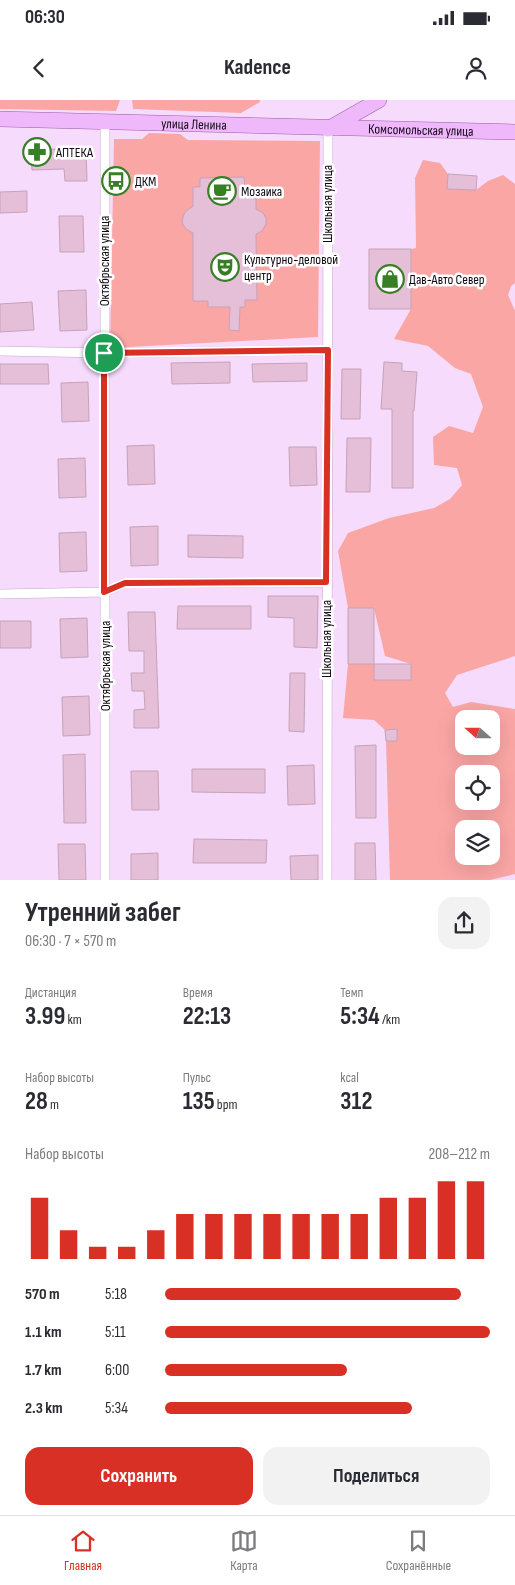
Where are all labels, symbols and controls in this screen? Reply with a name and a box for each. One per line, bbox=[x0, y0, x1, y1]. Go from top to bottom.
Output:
text: 06:30 bbox=[25, 6, 65, 29]
icon: back bbox=[25, 54, 53, 82]
text: Kadence bbox=[224, 54, 291, 81]
icon: person bbox=[462, 54, 490, 82]
street label: улица Ленина bbox=[161, 115, 227, 133]
street label: Комсомольская улица bbox=[368, 120, 474, 139]
pharmacy icon: АПТЕКА bbox=[22, 137, 52, 167]
place label: АПТЕКА bbox=[55, 144, 94, 161]
street label: Школьная улица bbox=[319, 165, 336, 243]
bus stop icon: ДКМ bbox=[101, 166, 131, 196]
place label: ДКМ bbox=[135, 173, 156, 190]
cafe icon: Мозаика bbox=[207, 176, 237, 206]
place label: Мозаика bbox=[241, 183, 282, 200]
street label: Октябрьская улица bbox=[96, 216, 113, 306]
place label: Культурно-деловой центр bbox=[244, 251, 338, 284]
theatre icon: Культурно-деловой центр bbox=[210, 252, 240, 282]
shop icon: Дав-Авто Север bbox=[375, 264, 405, 294]
place label: Дав-Авто Север bbox=[409, 271, 485, 288]
pin bbox=[83, 332, 125, 374]
icon: arrive bbox=[90, 339, 118, 367]
street label: Школьная улица bbox=[318, 600, 335, 678]
street label: Октябрьская улица bbox=[97, 621, 114, 711]
north arrow bbox=[455, 710, 500, 755]
map controls bbox=[455, 710, 500, 865]
button: locate bbox=[455, 765, 500, 810]
button: layers bbox=[455, 820, 500, 865]
text: Утренний забег bbox=[25, 896, 181, 929]
button: share bbox=[438, 897, 490, 949]
text: 06:30 · 7 × 570 m bbox=[25, 932, 116, 951]
text: Дистанция bbox=[25, 984, 76, 1001]
text: Время bbox=[183, 984, 213, 1001]
text: Темп bbox=[340, 984, 363, 1001]
text: 3.99 bbox=[25, 1001, 65, 1032]
text: 22:13 bbox=[183, 1001, 231, 1032]
text: 5:34 bbox=[340, 1001, 380, 1032]
text: km bbox=[65, 1011, 82, 1028]
text: /km bbox=[380, 1011, 400, 1028]
text: Набор высоты bbox=[25, 1069, 94, 1086]
text: Пульс bbox=[183, 1069, 211, 1086]
text: kcal bbox=[340, 1069, 359, 1086]
text: 28 bbox=[25, 1086, 48, 1117]
text: 135 bbox=[183, 1086, 215, 1117]
text: 312 bbox=[340, 1086, 373, 1117]
text: m bbox=[48, 1096, 59, 1113]
text: bpm bbox=[215, 1096, 237, 1113]
text: Набор высоты bbox=[25, 1145, 104, 1164]
text: 208–212 m bbox=[429, 1145, 490, 1164]
text: 570 m bbox=[25, 1285, 60, 1304]
text: 5:18 bbox=[105, 1285, 127, 1304]
text: 1.1 km bbox=[25, 1323, 62, 1342]
text: 5:11 bbox=[105, 1323, 126, 1342]
text: 1.7 km bbox=[25, 1361, 62, 1380]
text: 6:00 bbox=[105, 1361, 129, 1380]
text: 2.3 km bbox=[25, 1399, 63, 1418]
text: 5:34 bbox=[105, 1399, 128, 1418]
button: Сохранить bbox=[25, 1447, 253, 1505]
button: Поделиться bbox=[263, 1447, 490, 1505]
tab: Главная bbox=[64, 1527, 102, 1574]
tab: Карта bbox=[230, 1527, 258, 1574]
tab: Сохранённые bbox=[386, 1527, 451, 1574]

